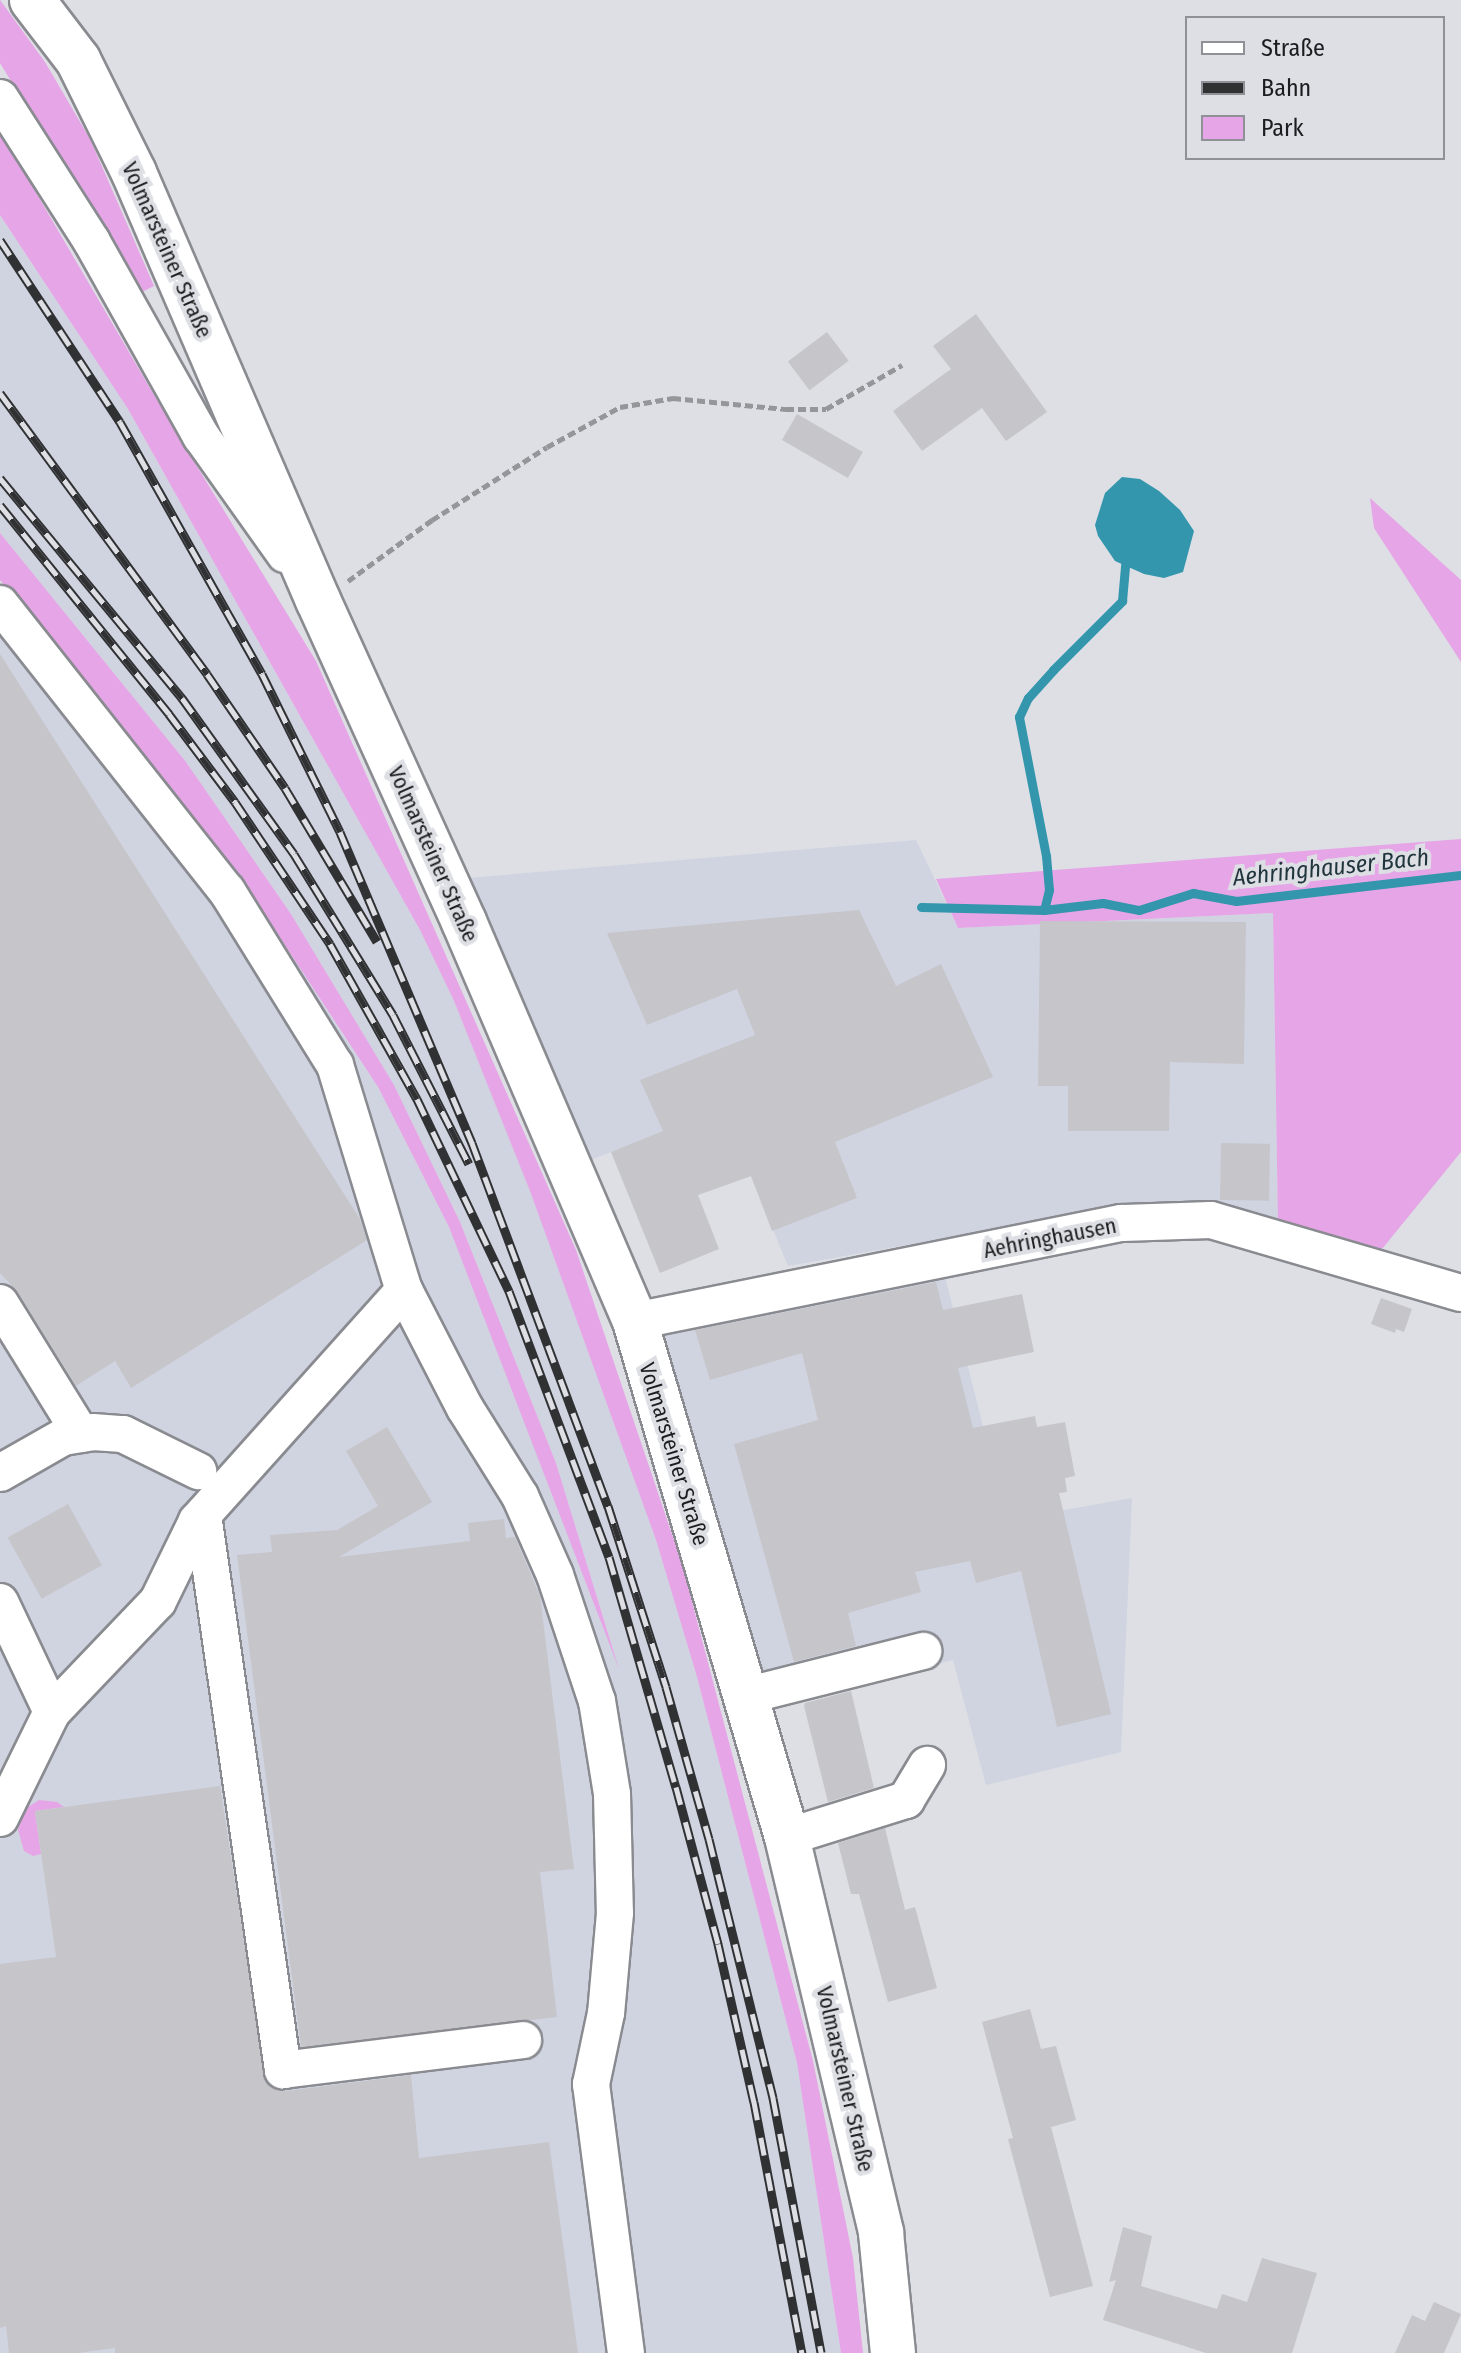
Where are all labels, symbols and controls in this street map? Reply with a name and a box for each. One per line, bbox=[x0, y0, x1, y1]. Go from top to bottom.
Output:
legend bbox=[1185, 16, 1445, 160]
text: Straße bbox=[1261, 34, 1325, 62]
text: Bahn bbox=[1261, 74, 1311, 102]
text: Park bbox=[1261, 114, 1304, 142]
street label: Volmarsteiner Straße bbox=[116, 158, 218, 342]
street label: Volmarsteiner Straße bbox=[382, 762, 484, 946]
water label: Aehringhauser Bach bbox=[1232, 843, 1430, 893]
street label: Aehringhausen bbox=[981, 1212, 1119, 1264]
street label: Volmarsteiner Straße bbox=[634, 1359, 714, 1549]
street label: Volmarsteiner Straße bbox=[811, 1984, 879, 2174]

